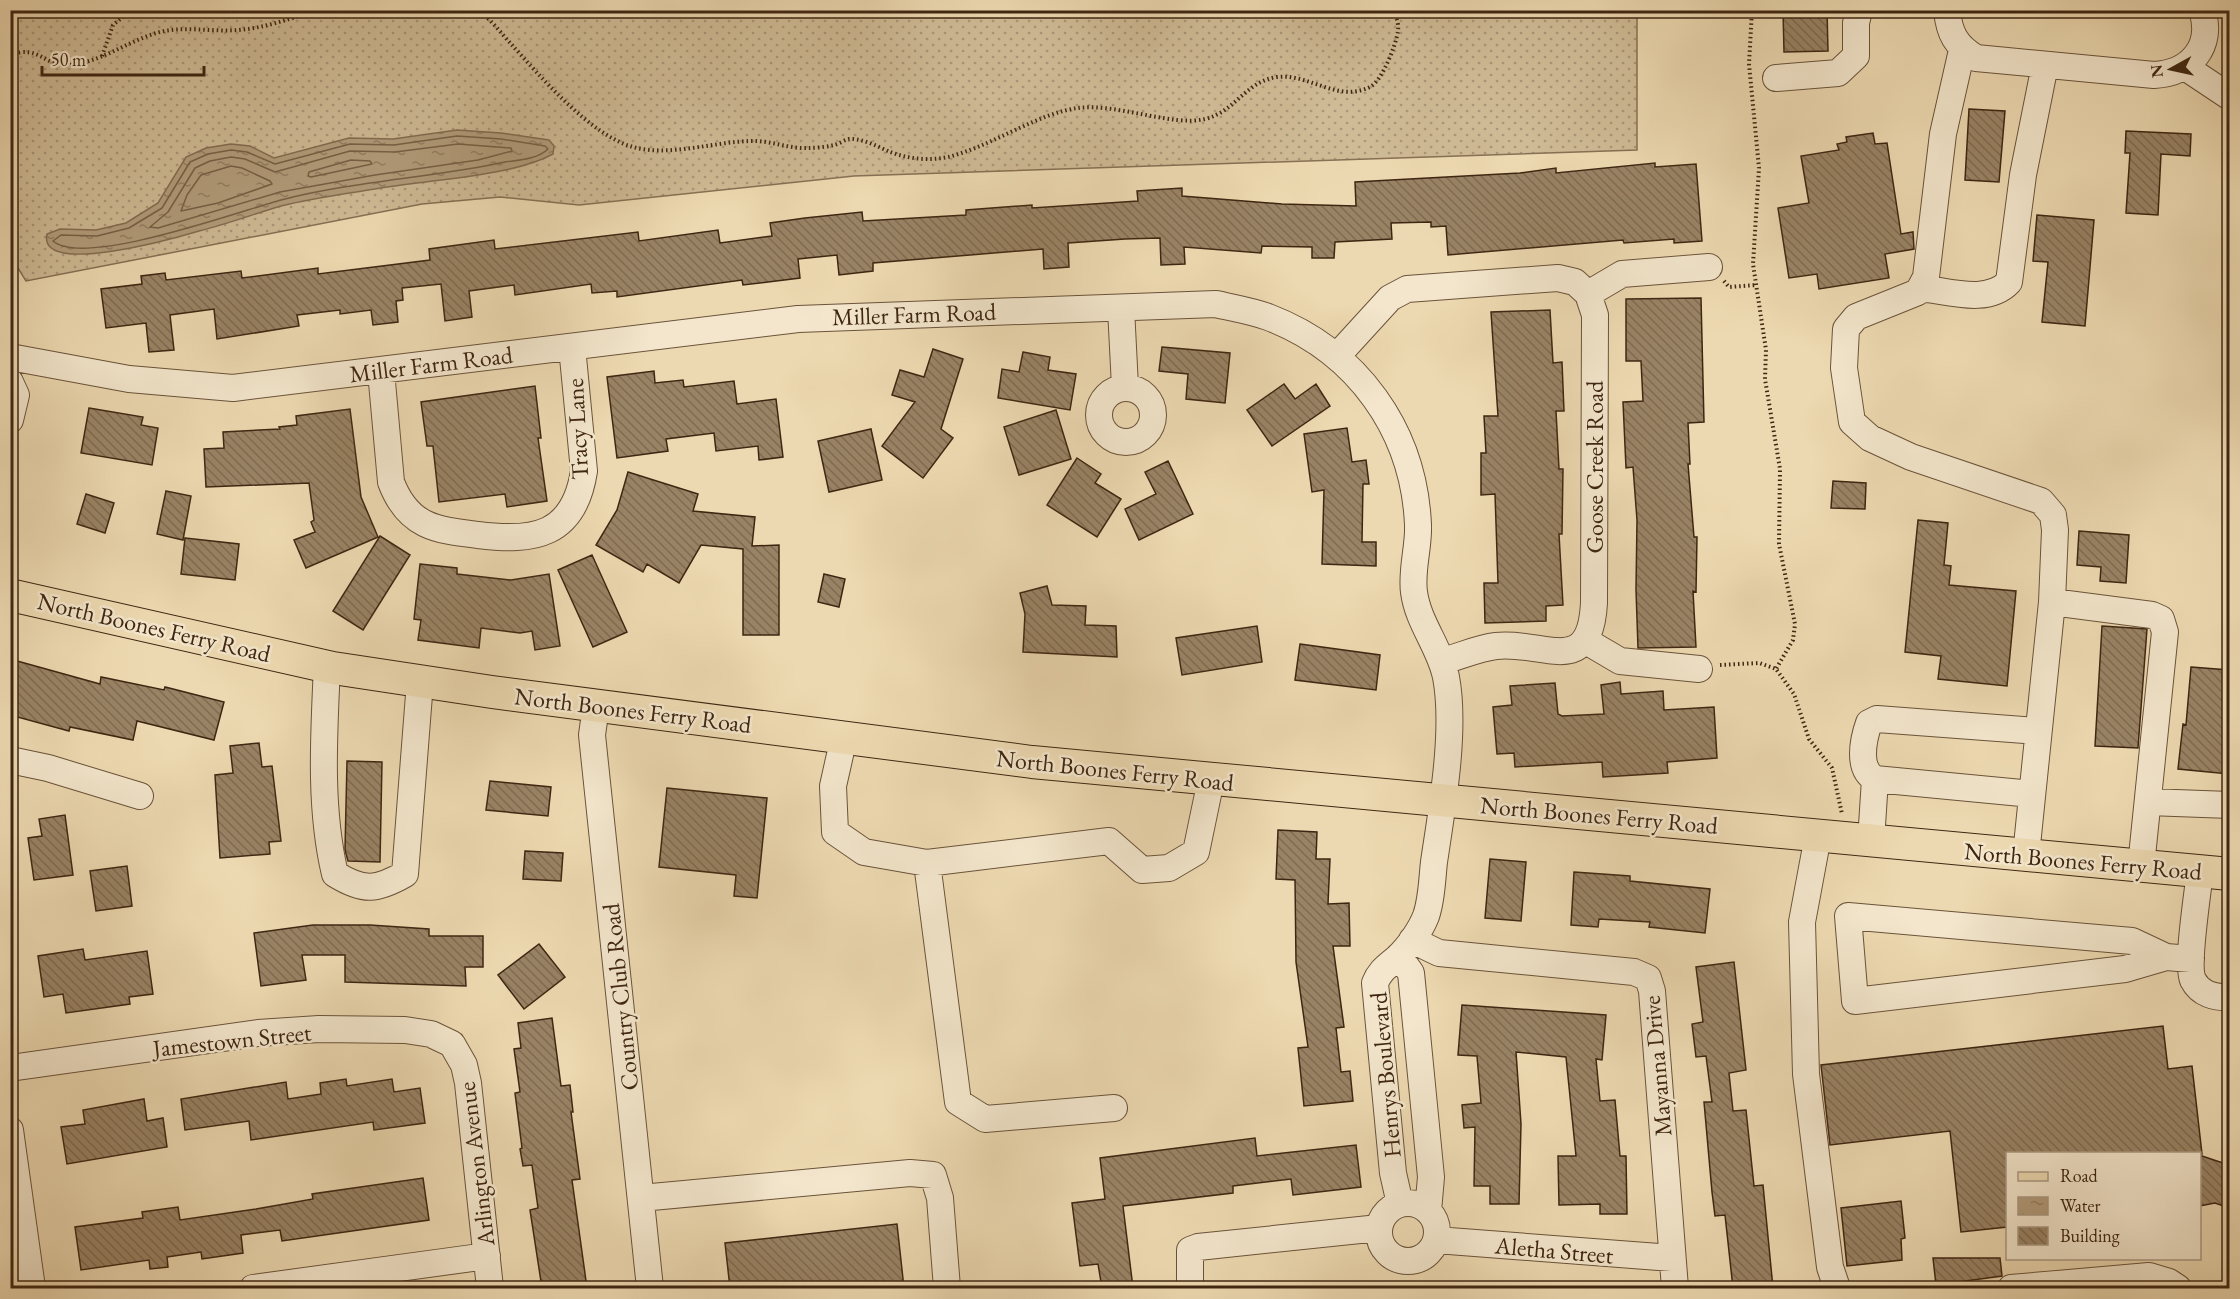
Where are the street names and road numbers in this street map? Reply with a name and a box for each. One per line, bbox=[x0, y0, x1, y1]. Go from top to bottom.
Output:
street label: Miller Farm Road bbox=[831, 296, 997, 332]
street label: Miller Farm Road bbox=[348, 339, 515, 389]
street label: Tracy Lane bbox=[559, 378, 595, 480]
street label: Goose Creek Road bbox=[1579, 380, 1610, 554]
street label: North Boones Ferry Road bbox=[34, 585, 275, 669]
street label: North Boones Ferry Road bbox=[513, 680, 754, 740]
street label: North Boones Ferry Road bbox=[995, 742, 1236, 798]
street label: North Boones Ferry Road bbox=[1479, 789, 1720, 841]
street label: North Boones Ferry Road bbox=[1963, 835, 2204, 887]
street label: Country Club Road bbox=[595, 901, 645, 1092]
street label: Henrys Boulevard bbox=[1362, 990, 1408, 1159]
street label: Mayanna Drive bbox=[1635, 994, 1679, 1138]
street label: Jamestown Street bbox=[149, 1016, 313, 1064]
street label: Arlington Avenue bbox=[451, 1080, 502, 1249]
street label: Aletha Street bbox=[1493, 1229, 1615, 1271]

